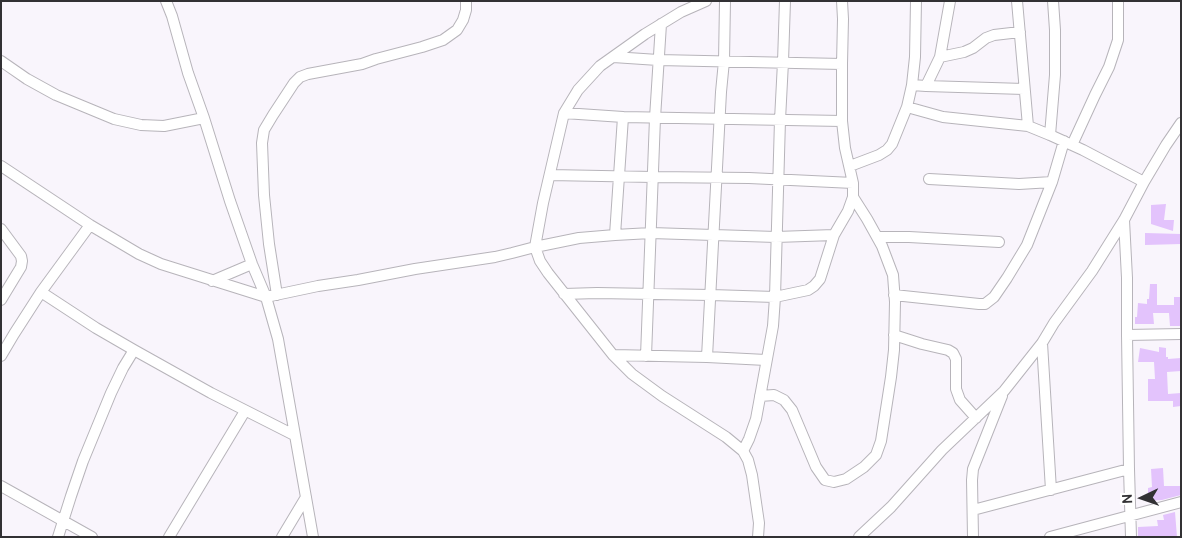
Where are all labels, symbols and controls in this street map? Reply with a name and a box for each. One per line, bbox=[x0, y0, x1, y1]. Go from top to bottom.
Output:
north arrow bbox=[1117, 473, 1167, 523]
text: N bbox=[1118, 493, 1136, 504]

